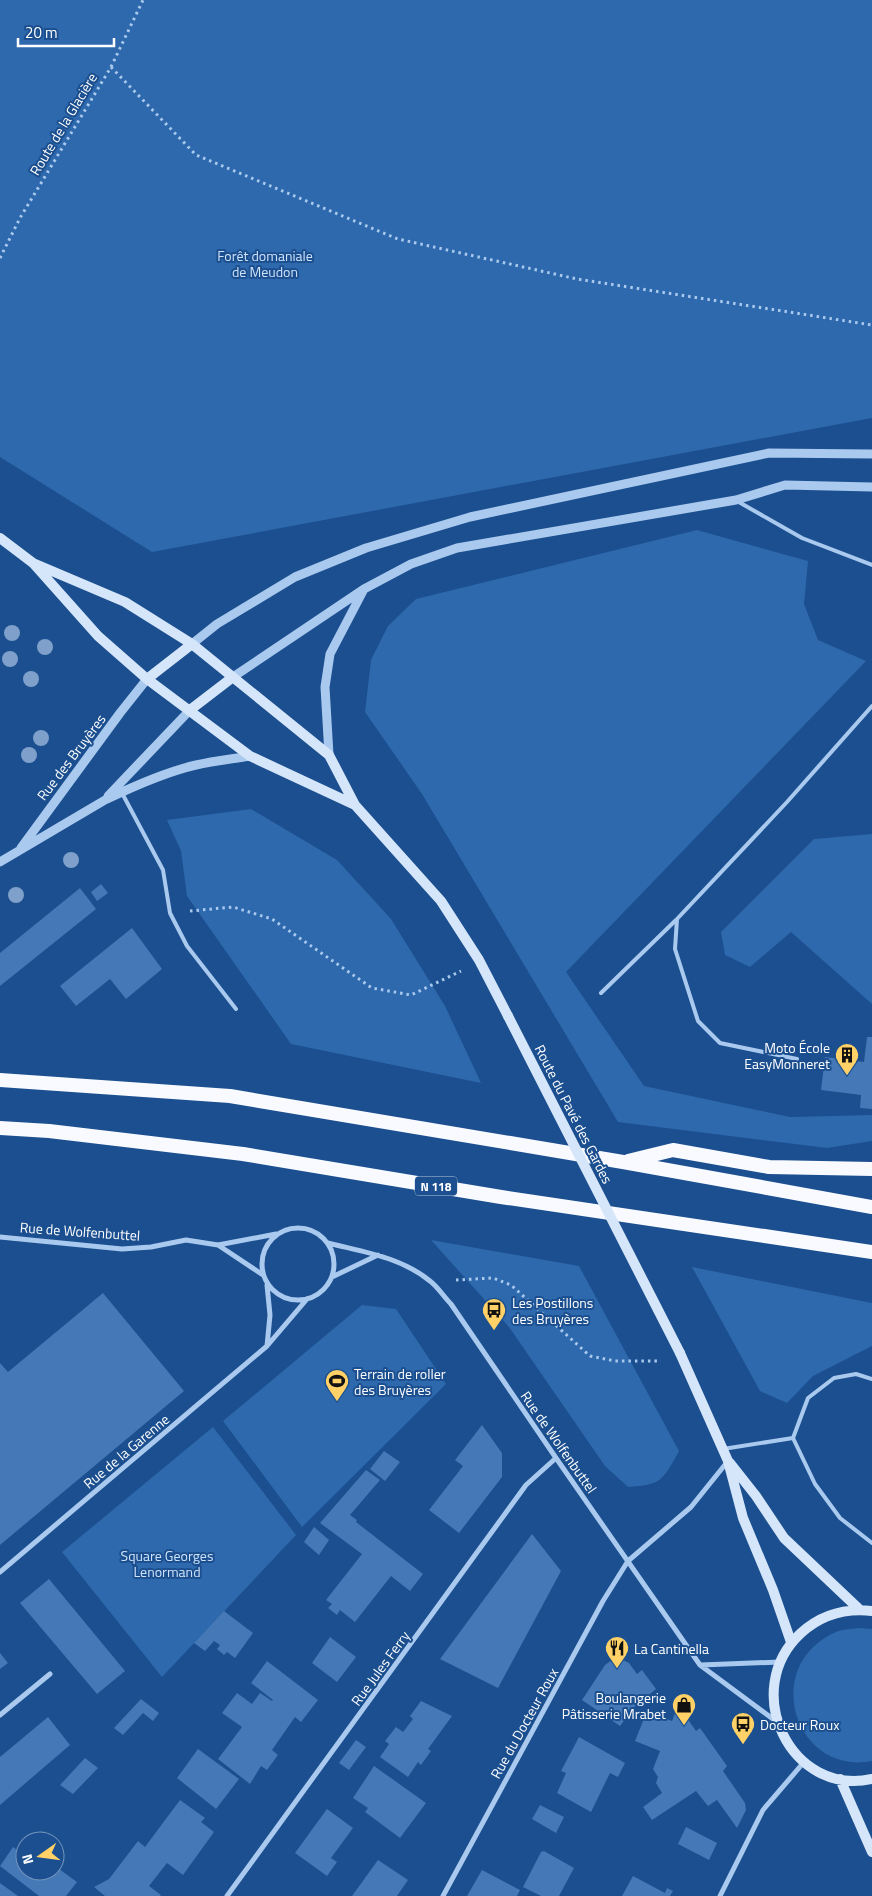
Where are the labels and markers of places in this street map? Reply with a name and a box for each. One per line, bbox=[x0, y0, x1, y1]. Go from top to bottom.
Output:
place label: Moto École EasyMonneret bbox=[744, 1037, 830, 1074]
building icon: Moto École EasyMonneret bbox=[834, 1042, 860, 1076]
place label: Les Postillons des Bruyères bbox=[512, 1292, 593, 1329]
bus stop icon: Les Postillons des Bruyères bbox=[481, 1297, 507, 1331]
place label: Terrain de roller des Bruyères bbox=[354, 1363, 446, 1400]
sports icon: Terrain de roller des Bruyères bbox=[324, 1368, 350, 1402]
restaurant icon: La Cantinella bbox=[604, 1635, 630, 1669]
place label: La Cantinella bbox=[634, 1638, 709, 1659]
place label: Boulangerie Pâtisserie Mrabet bbox=[562, 1687, 666, 1724]
shop icon: Boulangerie Pâtisserie Mrabet bbox=[671, 1692, 697, 1726]
bus stop icon: Docteur Roux bbox=[730, 1711, 756, 1745]
place label: Docteur Roux bbox=[760, 1714, 840, 1735]

